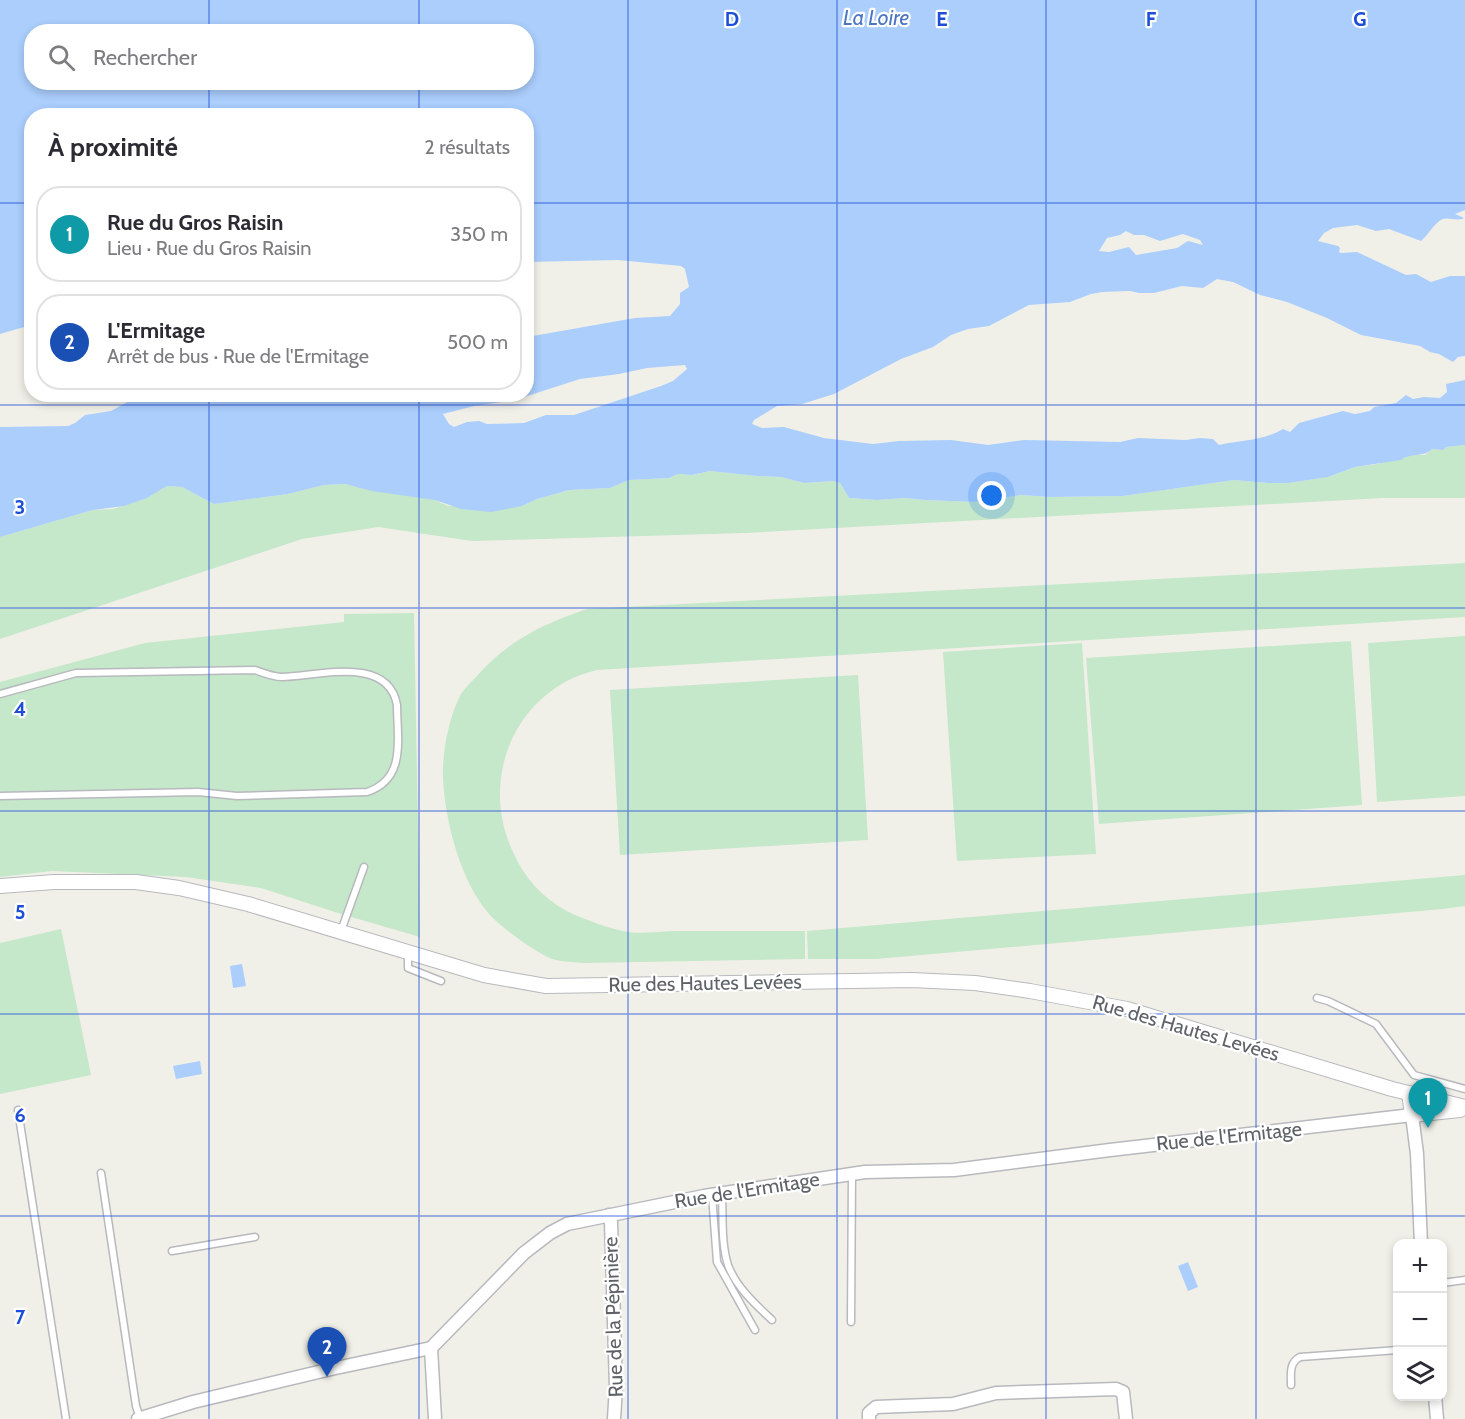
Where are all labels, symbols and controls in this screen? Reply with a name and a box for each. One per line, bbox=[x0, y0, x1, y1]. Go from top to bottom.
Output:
water label: La Loire bbox=[843, 5, 909, 30]
text: D bbox=[725, 7, 739, 31]
text: E bbox=[936, 7, 948, 31]
text: F bbox=[1146, 7, 1157, 31]
text: G bbox=[1353, 7, 1367, 31]
search box bbox=[24, 24, 534, 90]
icon: search bbox=[45, 41, 78, 74]
text: Rechercher bbox=[93, 44, 197, 71]
text: À proximité bbox=[48, 131, 178, 163]
text: 2 résultats bbox=[424, 135, 510, 159]
text: Rue du Gros Raisin bbox=[107, 209, 284, 236]
text: 1 bbox=[66, 222, 73, 246]
text: 350 m bbox=[450, 222, 508, 246]
text: Lieu · Rue du Gros Raisin bbox=[107, 236, 312, 260]
text: L'Ermitage bbox=[107, 317, 205, 344]
text: 2 bbox=[64, 330, 75, 354]
text: 500 m bbox=[447, 330, 508, 354]
text: Arrêt de bus · Rue de l'Ermitage bbox=[107, 344, 369, 368]
your location bbox=[977, 481, 1006, 510]
text: 3 bbox=[15, 495, 25, 519]
text: 4 bbox=[14, 697, 26, 721]
text: 5 bbox=[15, 900, 25, 924]
street label: Rue des Hautes Levées bbox=[608, 969, 802, 997]
street label: Rue des Hautes Levées bbox=[1090, 990, 1282, 1066]
pin: 1 bbox=[1408, 1078, 1448, 1128]
text: 6 bbox=[14, 1103, 26, 1127]
street label: Rue de l'Ermitage bbox=[1155, 1116, 1303, 1156]
street label: Rue de l'Ermitage bbox=[673, 1167, 821, 1213]
street label: Rue de la Pépinière bbox=[598, 1236, 628, 1398]
map controls bbox=[1393, 1239, 1447, 1401]
button: + bbox=[1393, 1239, 1447, 1293]
button: − bbox=[1393, 1293, 1447, 1347]
text: 7 bbox=[15, 1305, 26, 1329]
pin: 2 bbox=[308, 1328, 346, 1377]
button: layers bbox=[1393, 1347, 1447, 1401]

